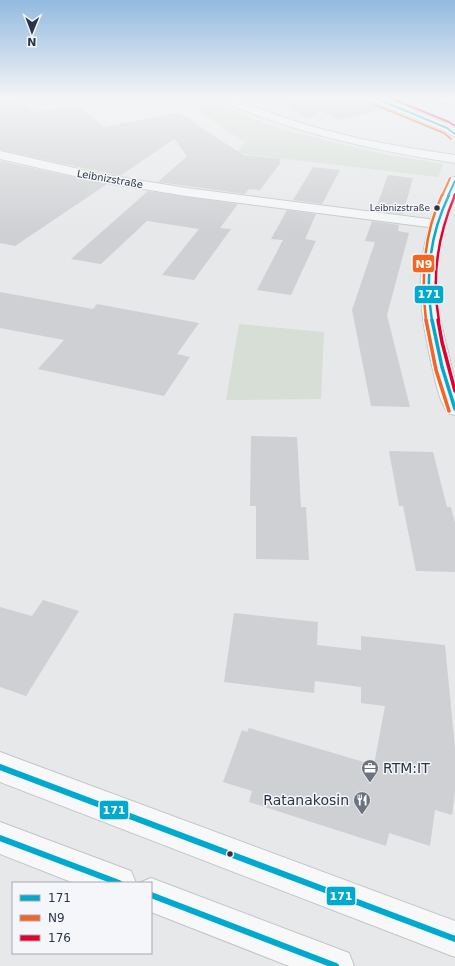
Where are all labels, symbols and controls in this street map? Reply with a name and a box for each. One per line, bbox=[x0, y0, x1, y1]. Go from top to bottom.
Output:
north arrow bbox=[12, 12, 52, 52]
text: N bbox=[27, 35, 37, 48]
street label: Leibnizstraße bbox=[76, 168, 144, 190]
place label: Leibnizstraße bbox=[370, 203, 430, 213]
marker: Leibnizstraße bbox=[432, 203, 442, 213]
line badge: N9 bbox=[412, 254, 435, 273]
text: N9 bbox=[416, 258, 432, 271]
line badge: 171 bbox=[414, 285, 444, 304]
text: 171 bbox=[418, 288, 440, 301]
office icon: RTM:IT bbox=[360, 758, 380, 783]
place label: RTM:IT bbox=[383, 760, 430, 776]
restaurant icon: Ratanakosin bbox=[352, 790, 372, 815]
place label: Ratanakosin bbox=[263, 792, 349, 808]
line badge: 171 bbox=[99, 800, 129, 820]
text: 171 bbox=[103, 804, 125, 817]
unlabelled marker bbox=[225, 849, 235, 859]
legend bbox=[12, 882, 152, 954]
line badge: 171 bbox=[326, 886, 356, 906]
text: 171 bbox=[330, 890, 352, 903]
text: 171 bbox=[48, 891, 71, 905]
text: N9 bbox=[48, 911, 65, 925]
text: 176 bbox=[48, 931, 71, 945]

